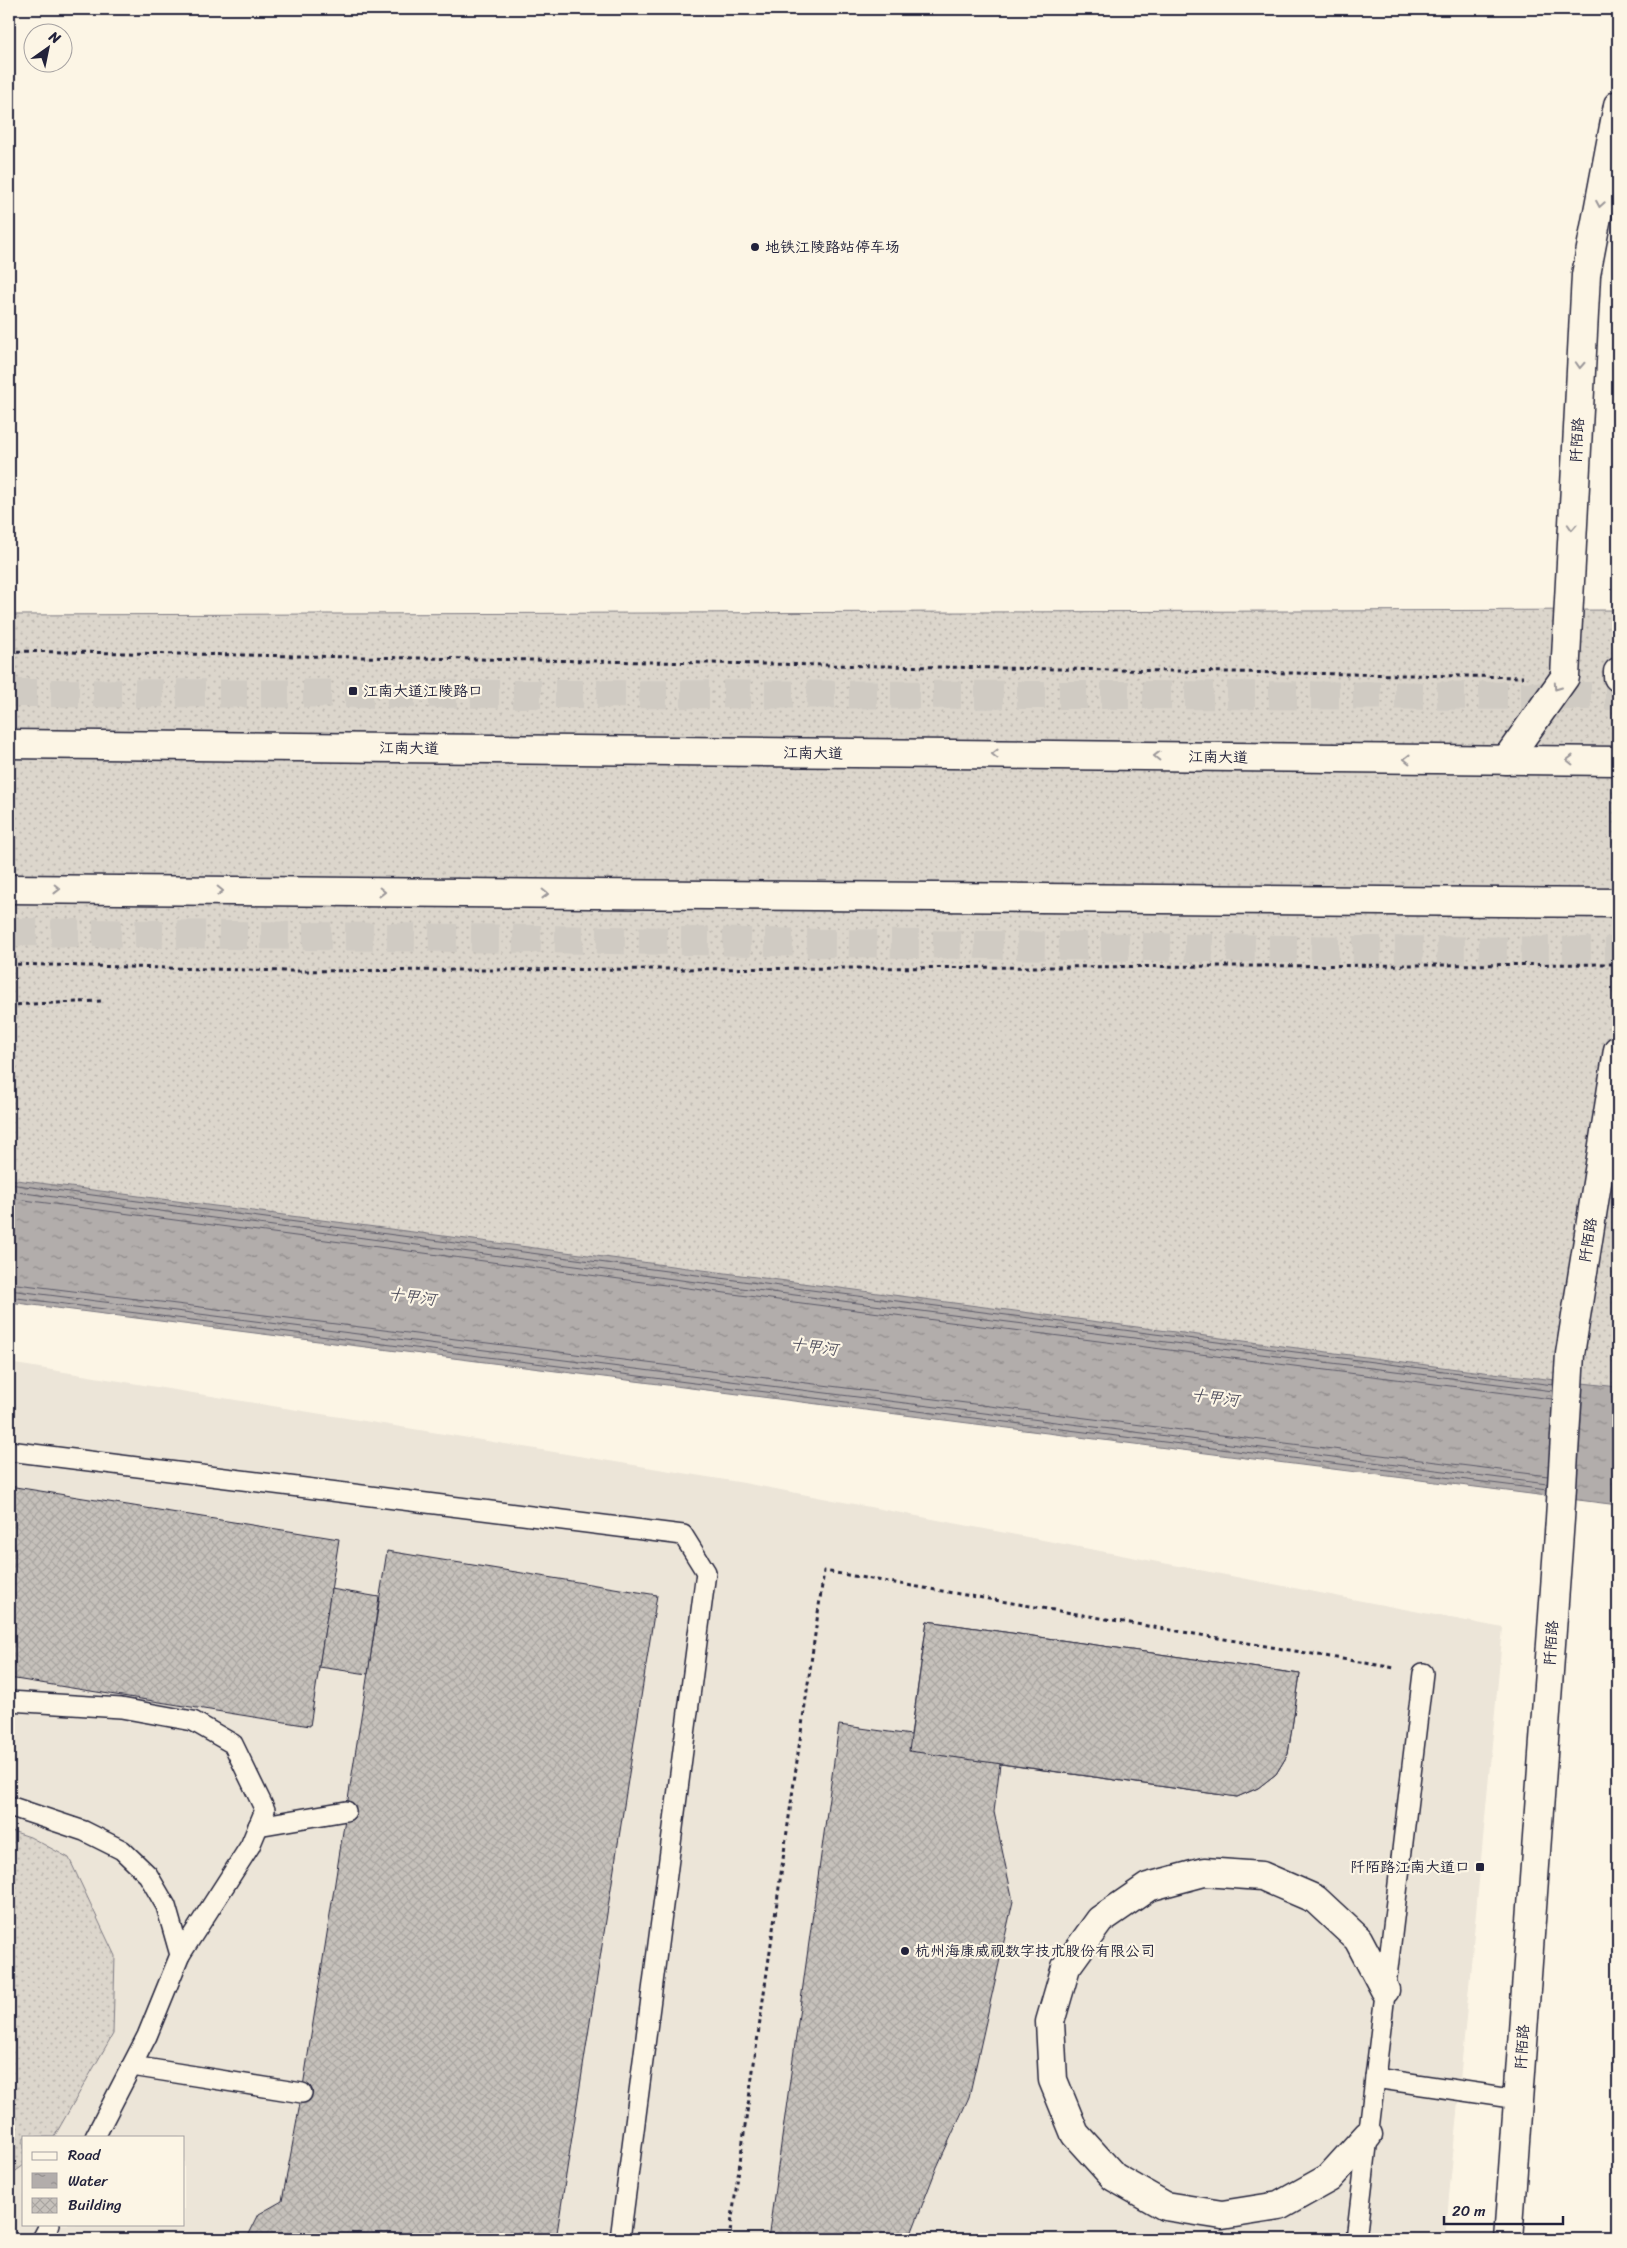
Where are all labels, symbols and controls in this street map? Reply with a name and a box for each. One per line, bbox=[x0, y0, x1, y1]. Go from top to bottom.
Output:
north arrow bbox=[22, 22, 72, 72]
text: N bbox=[43, 24, 66, 51]
one-way arrow bbox=[1596, 200, 1606, 209]
place label: 地铁江陵路站停车场 bbox=[765, 234, 900, 260]
marker: 地铁江陵路站停车场 bbox=[749, 241, 761, 253]
one-way arrow bbox=[1575, 361, 1586, 369]
street label: 阡陌路 bbox=[1563, 417, 1591, 463]
one-way arrow bbox=[1567, 524, 1578, 532]
place label: 江南大道江陵路口 bbox=[363, 678, 483, 704]
one-way arrow bbox=[1554, 682, 1563, 691]
marker: 江南大道江陵路口 bbox=[347, 685, 359, 697]
street label: 江南大道 bbox=[379, 734, 439, 762]
street label: 江南大道 bbox=[783, 739, 843, 767]
street label: 江南大道 bbox=[1188, 743, 1248, 771]
one-way arrow bbox=[990, 749, 998, 759]
one-way arrow bbox=[1153, 751, 1160, 761]
one-way arrow bbox=[1403, 753, 1411, 764]
one-way arrow bbox=[1565, 755, 1573, 765]
one-way arrow bbox=[54, 884, 62, 894]
one-way arrow bbox=[216, 886, 224, 896]
one-way arrow bbox=[379, 887, 387, 897]
one-way arrow bbox=[541, 888, 549, 899]
street label: 阡陌路 bbox=[1572, 1216, 1604, 1264]
water label: 十甲河 bbox=[386, 1279, 440, 1314]
water label: 十甲河 bbox=[788, 1329, 842, 1364]
water label: 十甲河 bbox=[1189, 1380, 1243, 1415]
street label: 阡陌路 bbox=[1536, 1620, 1566, 1666]
place label: 阡陌路江南大道口 bbox=[1350, 1854, 1470, 1880]
marker: 阡陌路江南大道口 bbox=[1474, 1861, 1486, 1873]
place label: 杭州海康威视数字技术股份有限公司 bbox=[915, 1938, 1155, 1964]
marker: 杭州海康威视数字技术股份有限公司 bbox=[899, 1945, 911, 1957]
street label: 阡陌路 bbox=[1507, 2024, 1537, 2070]
legend bbox=[22, 2136, 185, 2226]
text: Road bbox=[68, 2142, 101, 2168]
text: Water bbox=[68, 2168, 108, 2194]
text: Building bbox=[68, 2192, 122, 2218]
scale bar bbox=[1444, 2193, 1563, 2225]
text: 20 m bbox=[1452, 2198, 1486, 2224]

